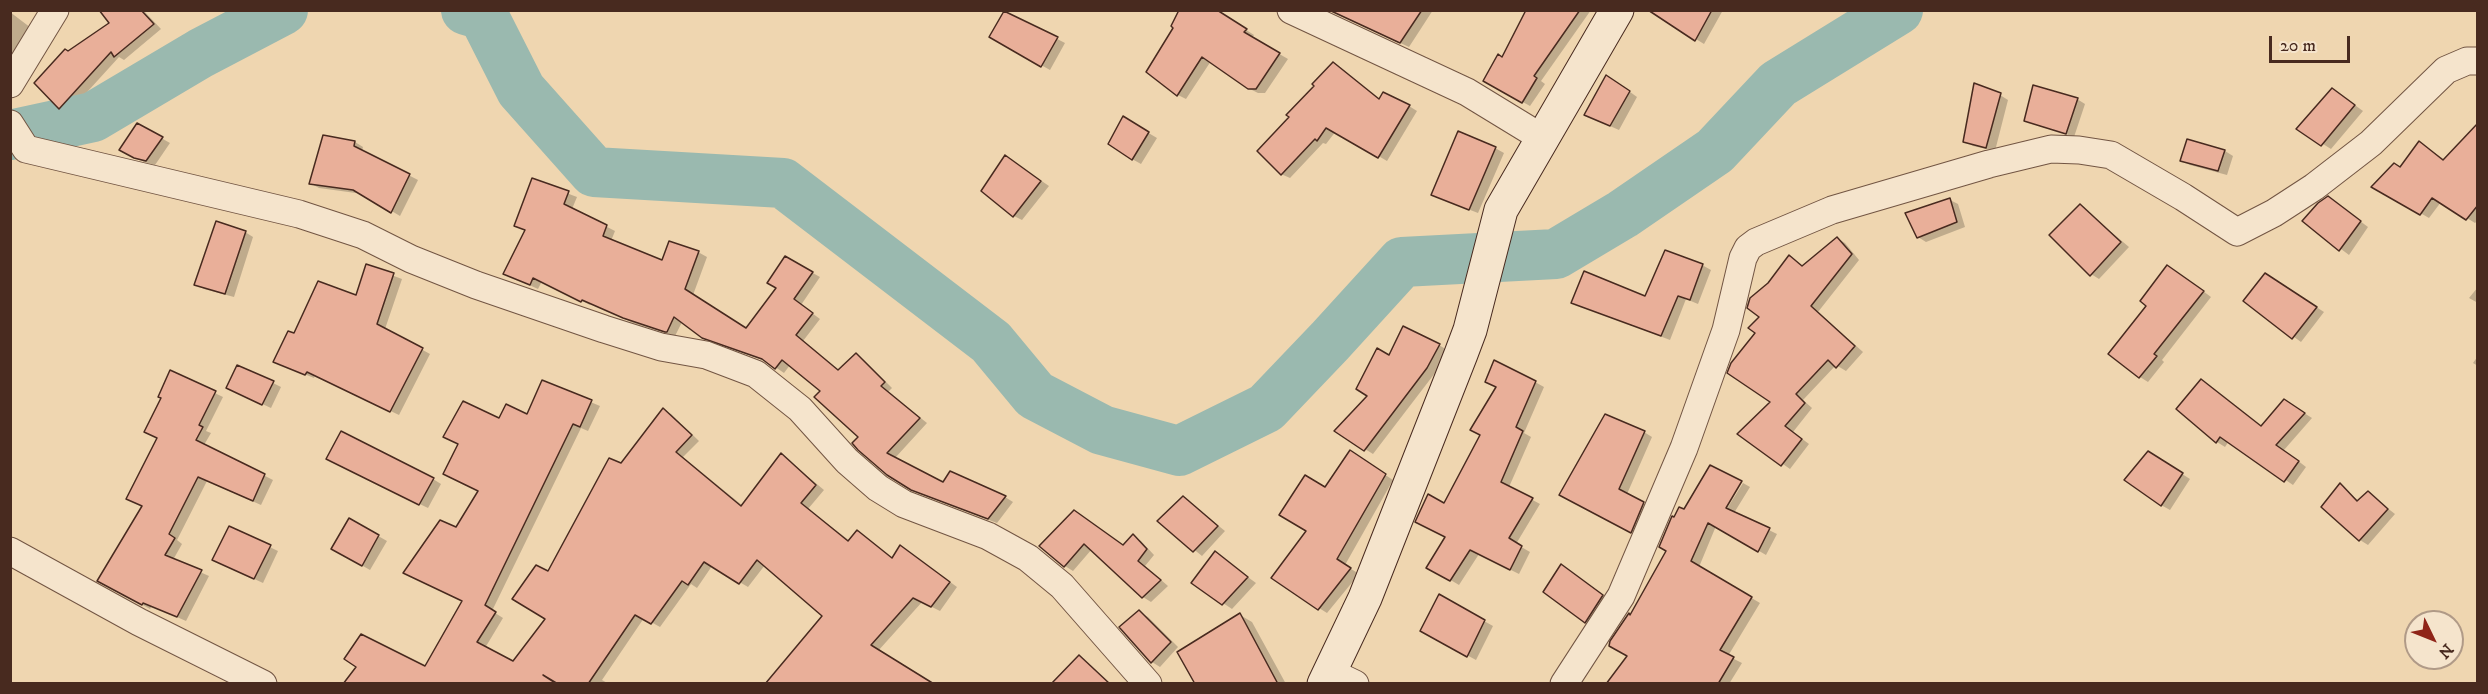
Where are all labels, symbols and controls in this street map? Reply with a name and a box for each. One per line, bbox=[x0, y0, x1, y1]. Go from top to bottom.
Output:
scale bar bbox=[2272, 24, 2353, 62]
text: 20 m bbox=[2280, 35, 2316, 57]
north arrow bbox=[2404, 610, 2464, 670]
text: N bbox=[2434, 639, 2458, 663]

